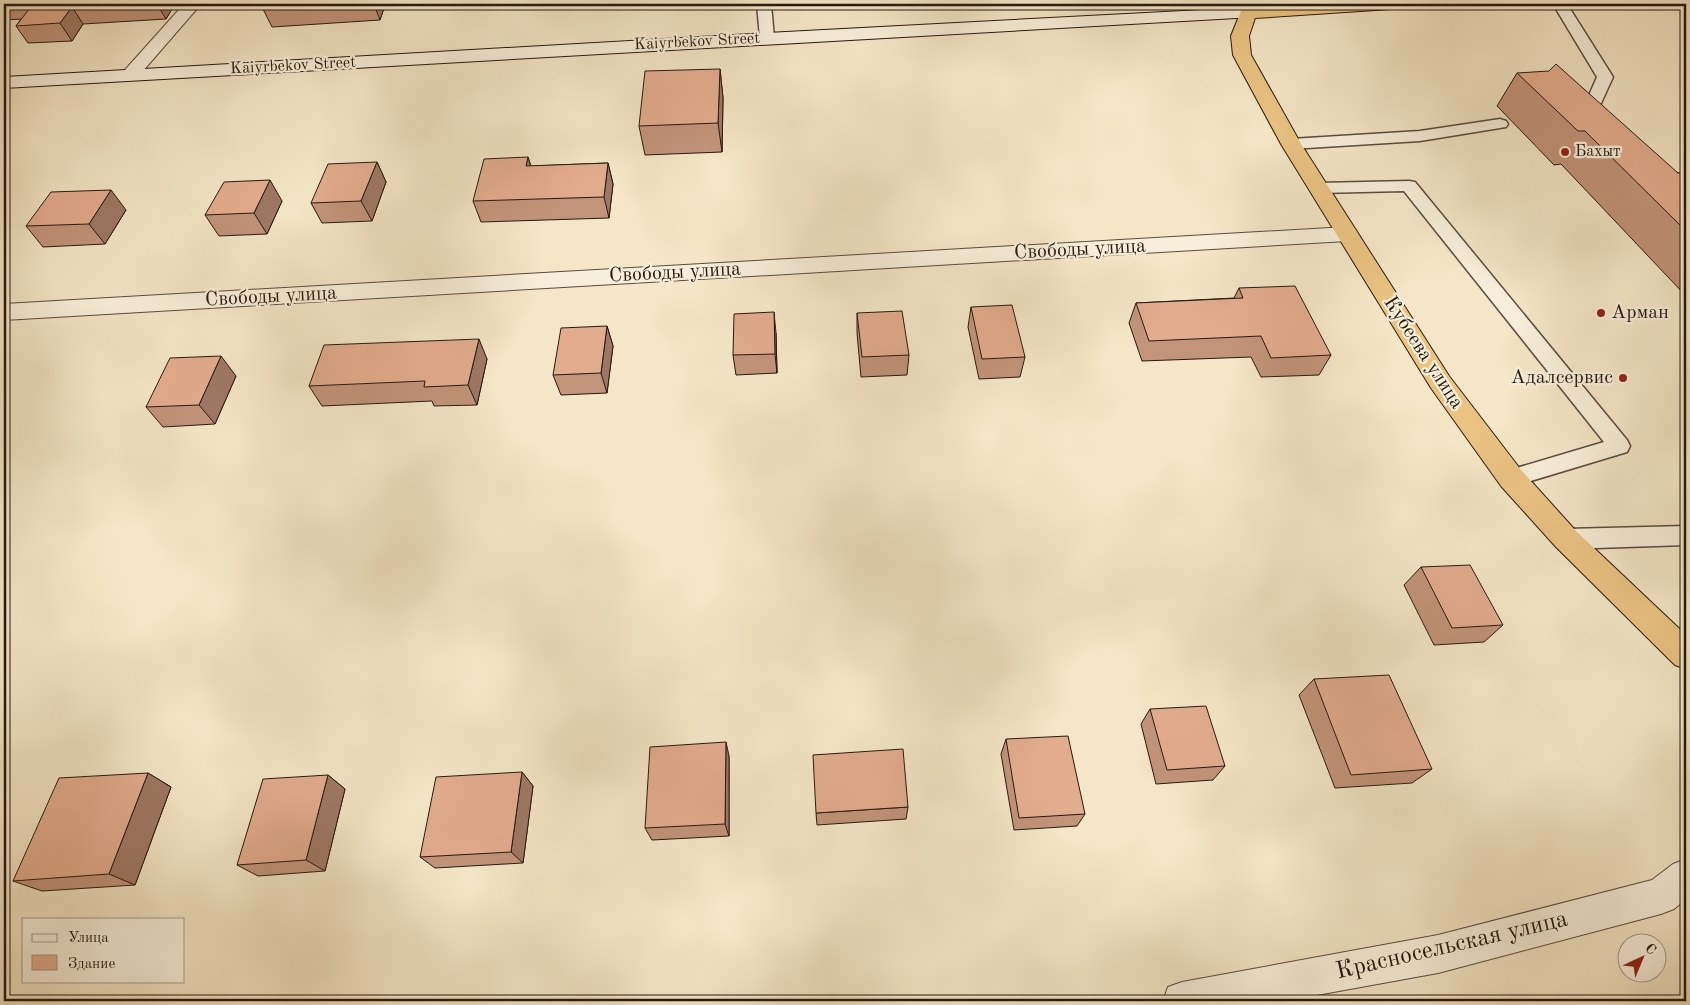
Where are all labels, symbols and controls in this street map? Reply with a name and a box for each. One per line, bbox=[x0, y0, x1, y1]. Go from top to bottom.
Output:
street label: Kaiyrbekov Street bbox=[634, 31, 761, 53]
street label: Kaiyrbekov Street bbox=[230, 55, 357, 77]
place label: Бахыт bbox=[1575, 144, 1621, 160]
marker: Бахыт bbox=[1559, 146, 1571, 158]
street label: Свободы улица bbox=[1014, 237, 1147, 263]
street label: Свободы улица bbox=[609, 260, 742, 286]
street label: Свободы улица bbox=[205, 284, 338, 310]
street label: Кубеева улица bbox=[1379, 293, 1467, 413]
place label: Арман bbox=[1611, 303, 1669, 323]
marker: Арман bbox=[1595, 307, 1607, 319]
place label: Адалсервис bbox=[1511, 368, 1613, 388]
marker: Адалсервис bbox=[1617, 372, 1629, 384]
street label: Красносельская улица bbox=[1334, 908, 1570, 984]
legend bbox=[22, 918, 185, 982]
text: Улица bbox=[68, 931, 109, 946]
north arrow bbox=[1618, 932, 1668, 982]
text: С bbox=[1642, 941, 1659, 958]
text: Здание bbox=[68, 957, 115, 972]

